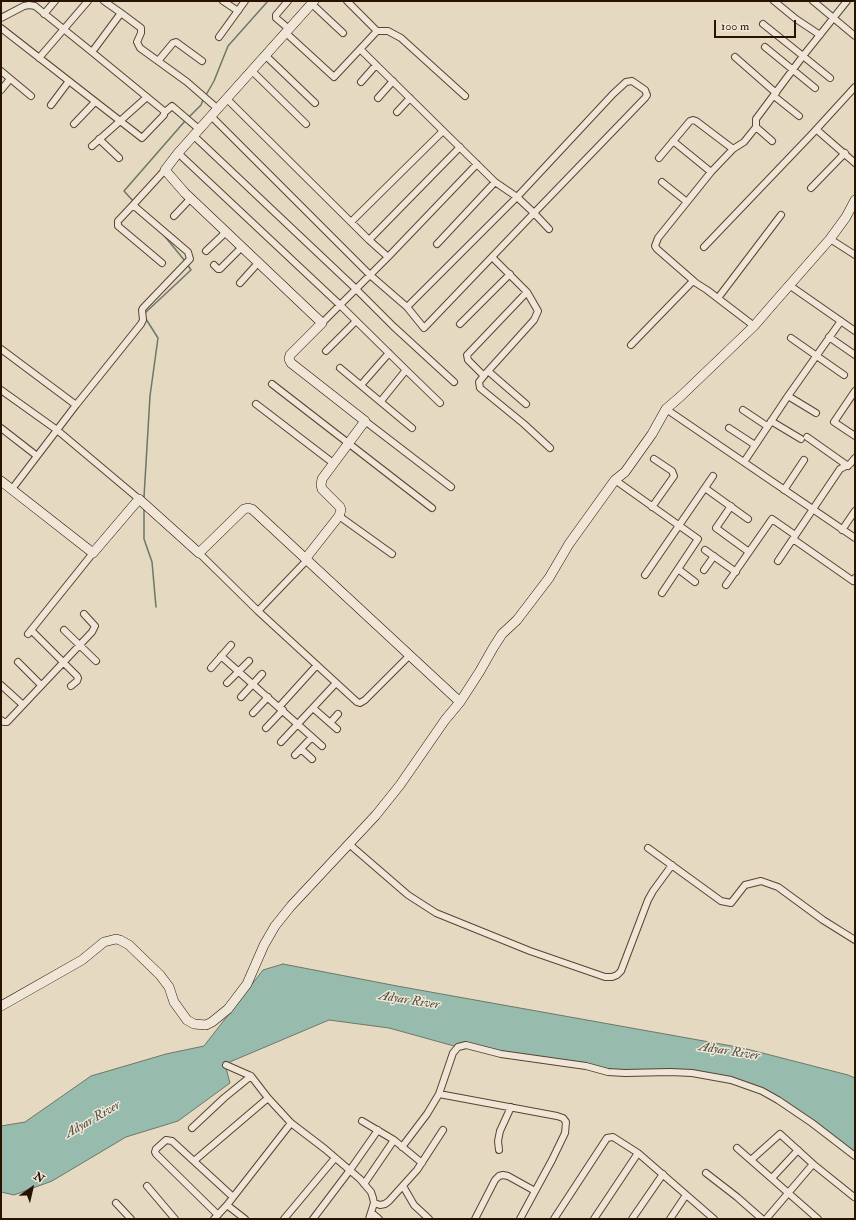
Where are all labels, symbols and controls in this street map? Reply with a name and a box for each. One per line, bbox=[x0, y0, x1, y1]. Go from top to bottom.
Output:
scale bar bbox=[716, 12, 798, 38]
text: 100 m bbox=[721, 19, 749, 34]
water label: Adyar River bbox=[377, 988, 441, 1014]
water label: Adyar River bbox=[697, 1039, 761, 1065]
water label: Adyar River bbox=[62, 1098, 124, 1142]
north arrow bbox=[12, 1168, 52, 1208]
text: N bbox=[31, 1169, 47, 1186]

